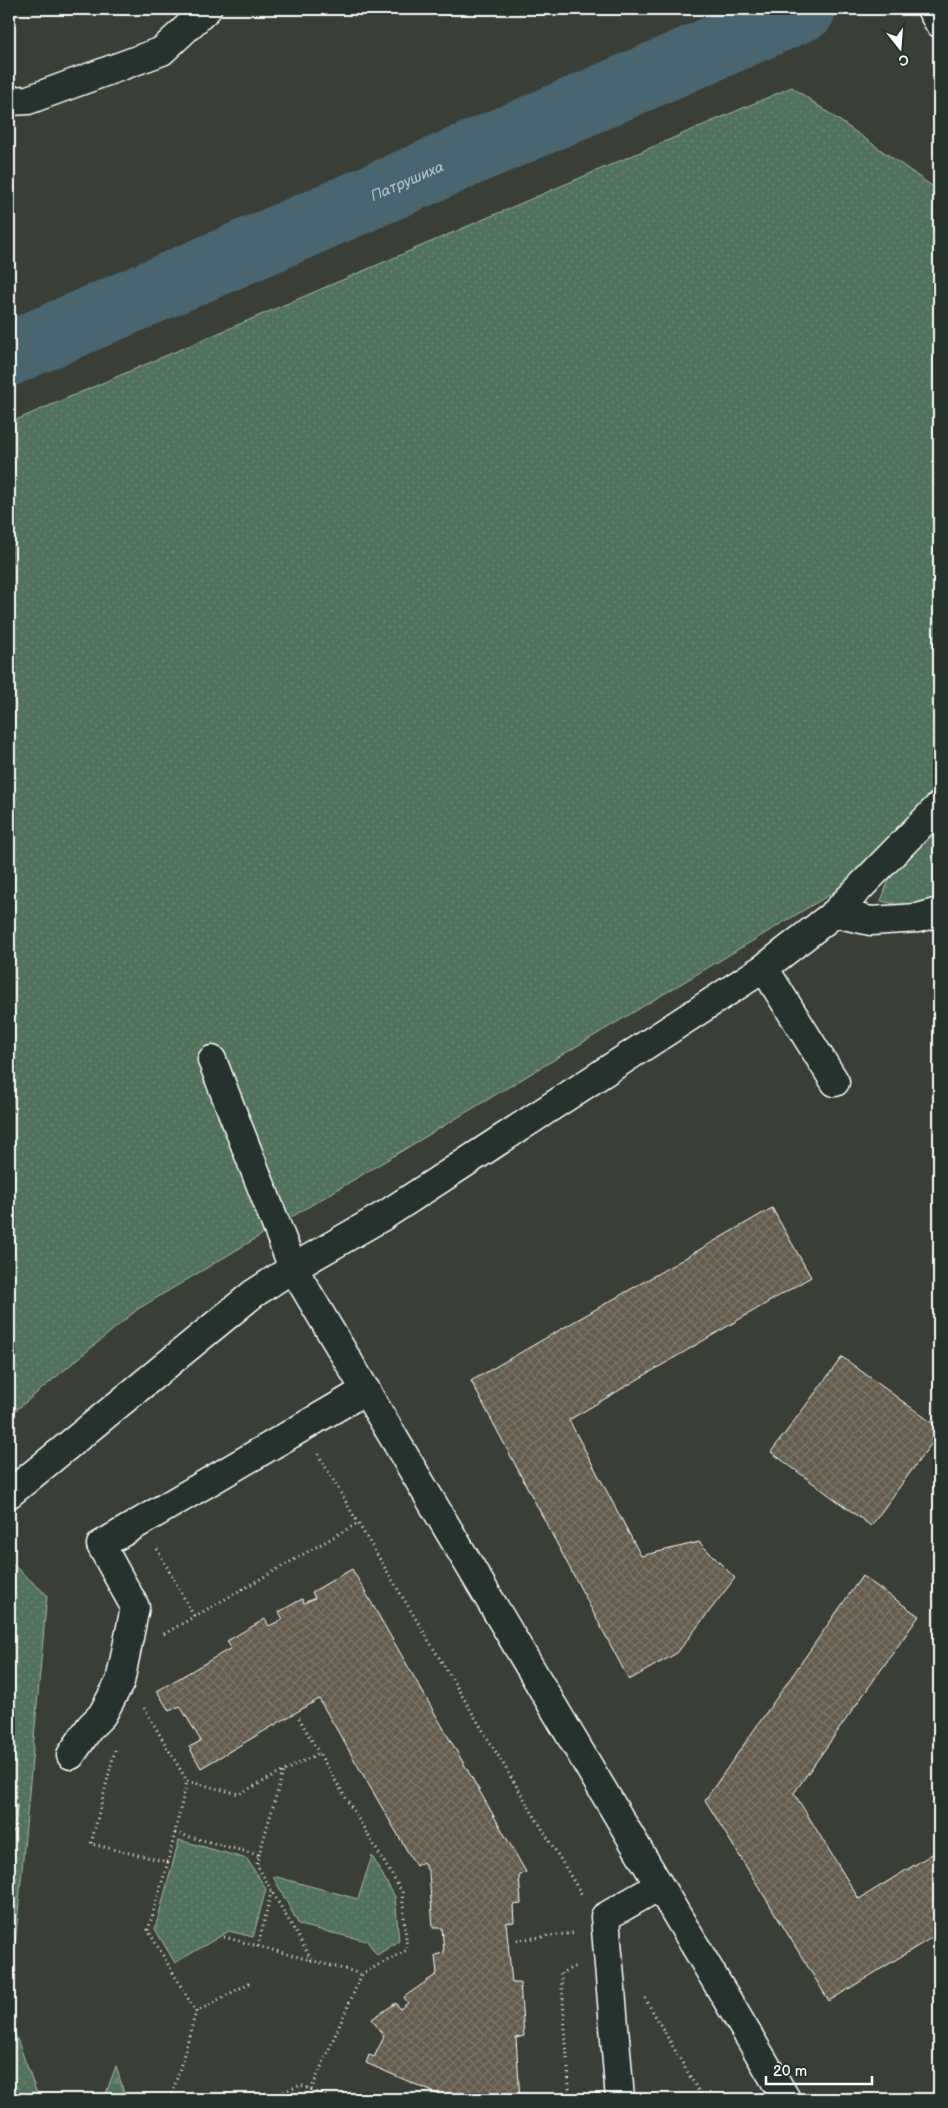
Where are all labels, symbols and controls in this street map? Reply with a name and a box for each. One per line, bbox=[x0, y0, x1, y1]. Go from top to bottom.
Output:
north arrow bbox=[876, 22, 926, 72]
text: С bbox=[896, 50, 911, 70]
water label: Патрушиха bbox=[368, 157, 447, 205]
scale bar bbox=[766, 2053, 872, 2085]
text: 20 m bbox=[773, 2062, 807, 2081]

